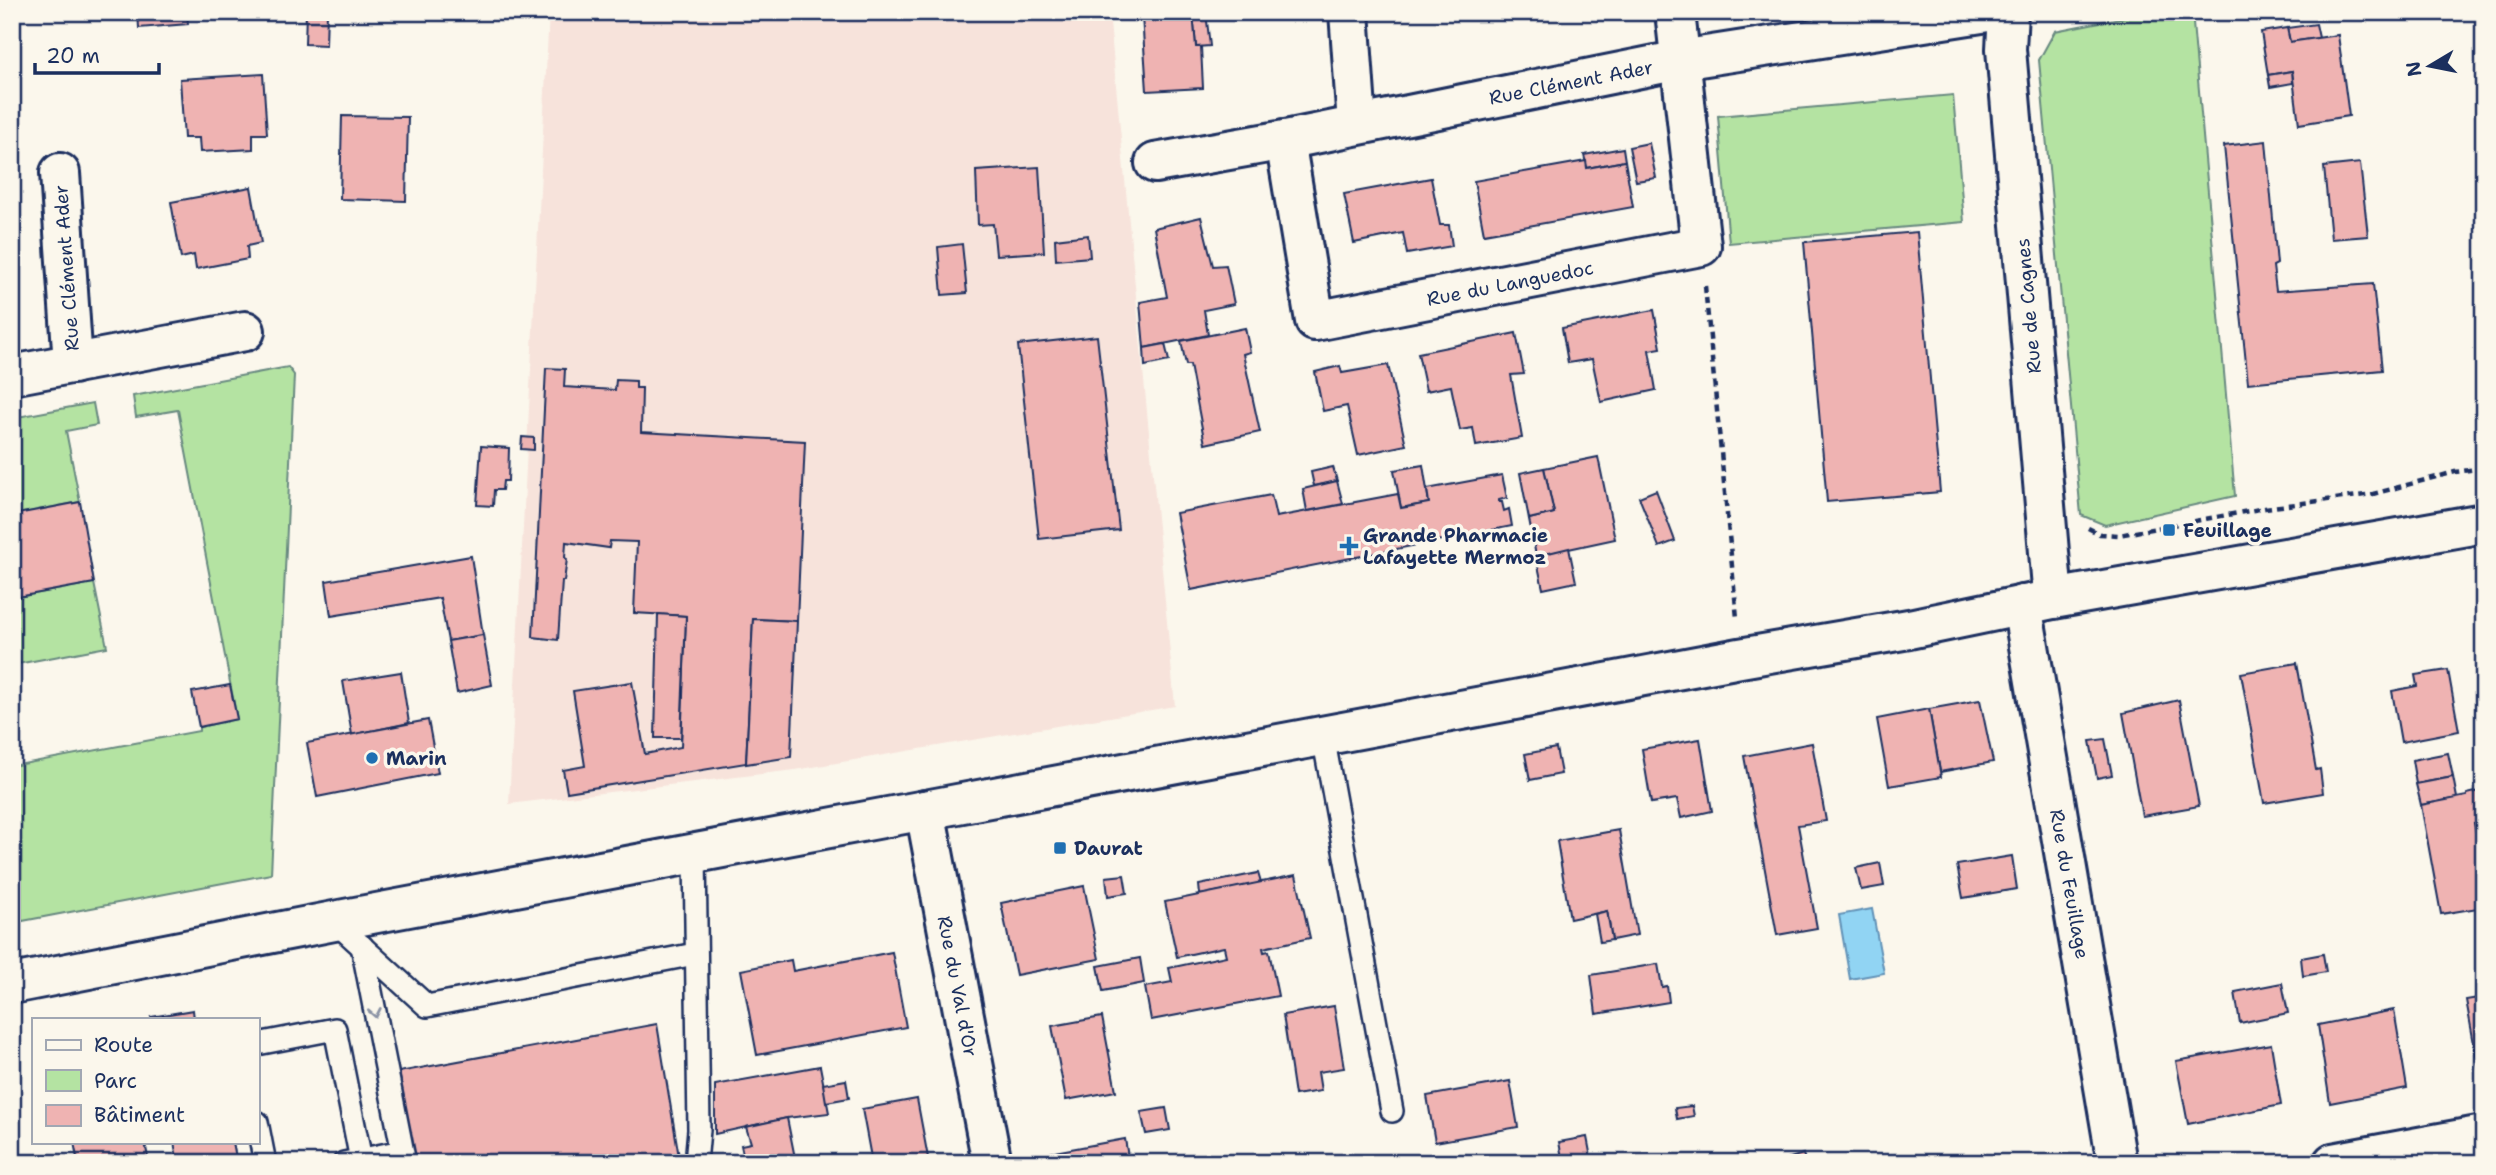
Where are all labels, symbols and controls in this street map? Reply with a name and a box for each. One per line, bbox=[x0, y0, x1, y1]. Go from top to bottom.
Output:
scale bar bbox=[35, 32, 159, 76]
north arrow bbox=[2394, 32, 2464, 102]
text: 20 m bbox=[46, 42, 100, 70]
street label: Rue Clément Ader bbox=[1487, 54, 1655, 111]
text: N bbox=[2400, 59, 2427, 78]
street label: Rue Clément Ader bbox=[48, 184, 85, 352]
street label: Rue de Cagnes bbox=[2010, 237, 2047, 375]
street label: Rue du Languedoc bbox=[1425, 255, 1596, 312]
place label: Feuillage bbox=[2183, 518, 2272, 543]
marker: Feuillage bbox=[2161, 522, 2177, 538]
place label: Grande Pharmacie Lafayette Mermoz bbox=[1363, 523, 1548, 570]
marker: Grande Pharmacie Lafayette Mermoz bbox=[1341, 538, 1357, 554]
place label: Marin bbox=[386, 746, 447, 771]
marker: Marin bbox=[364, 750, 380, 766]
street label: Rue du Feuillage bbox=[2044, 807, 2095, 961]
place label: Daurat bbox=[1074, 836, 1143, 861]
marker: Daurat bbox=[1052, 840, 1068, 856]
street label: Rue du Val d'Or bbox=[932, 914, 983, 1059]
one-way arrow bbox=[367, 1007, 382, 1019]
legend bbox=[32, 1018, 259, 1144]
text: Route bbox=[94, 1031, 153, 1059]
text: Parc bbox=[94, 1067, 137, 1095]
text: Bâtiment bbox=[94, 1101, 185, 1129]

